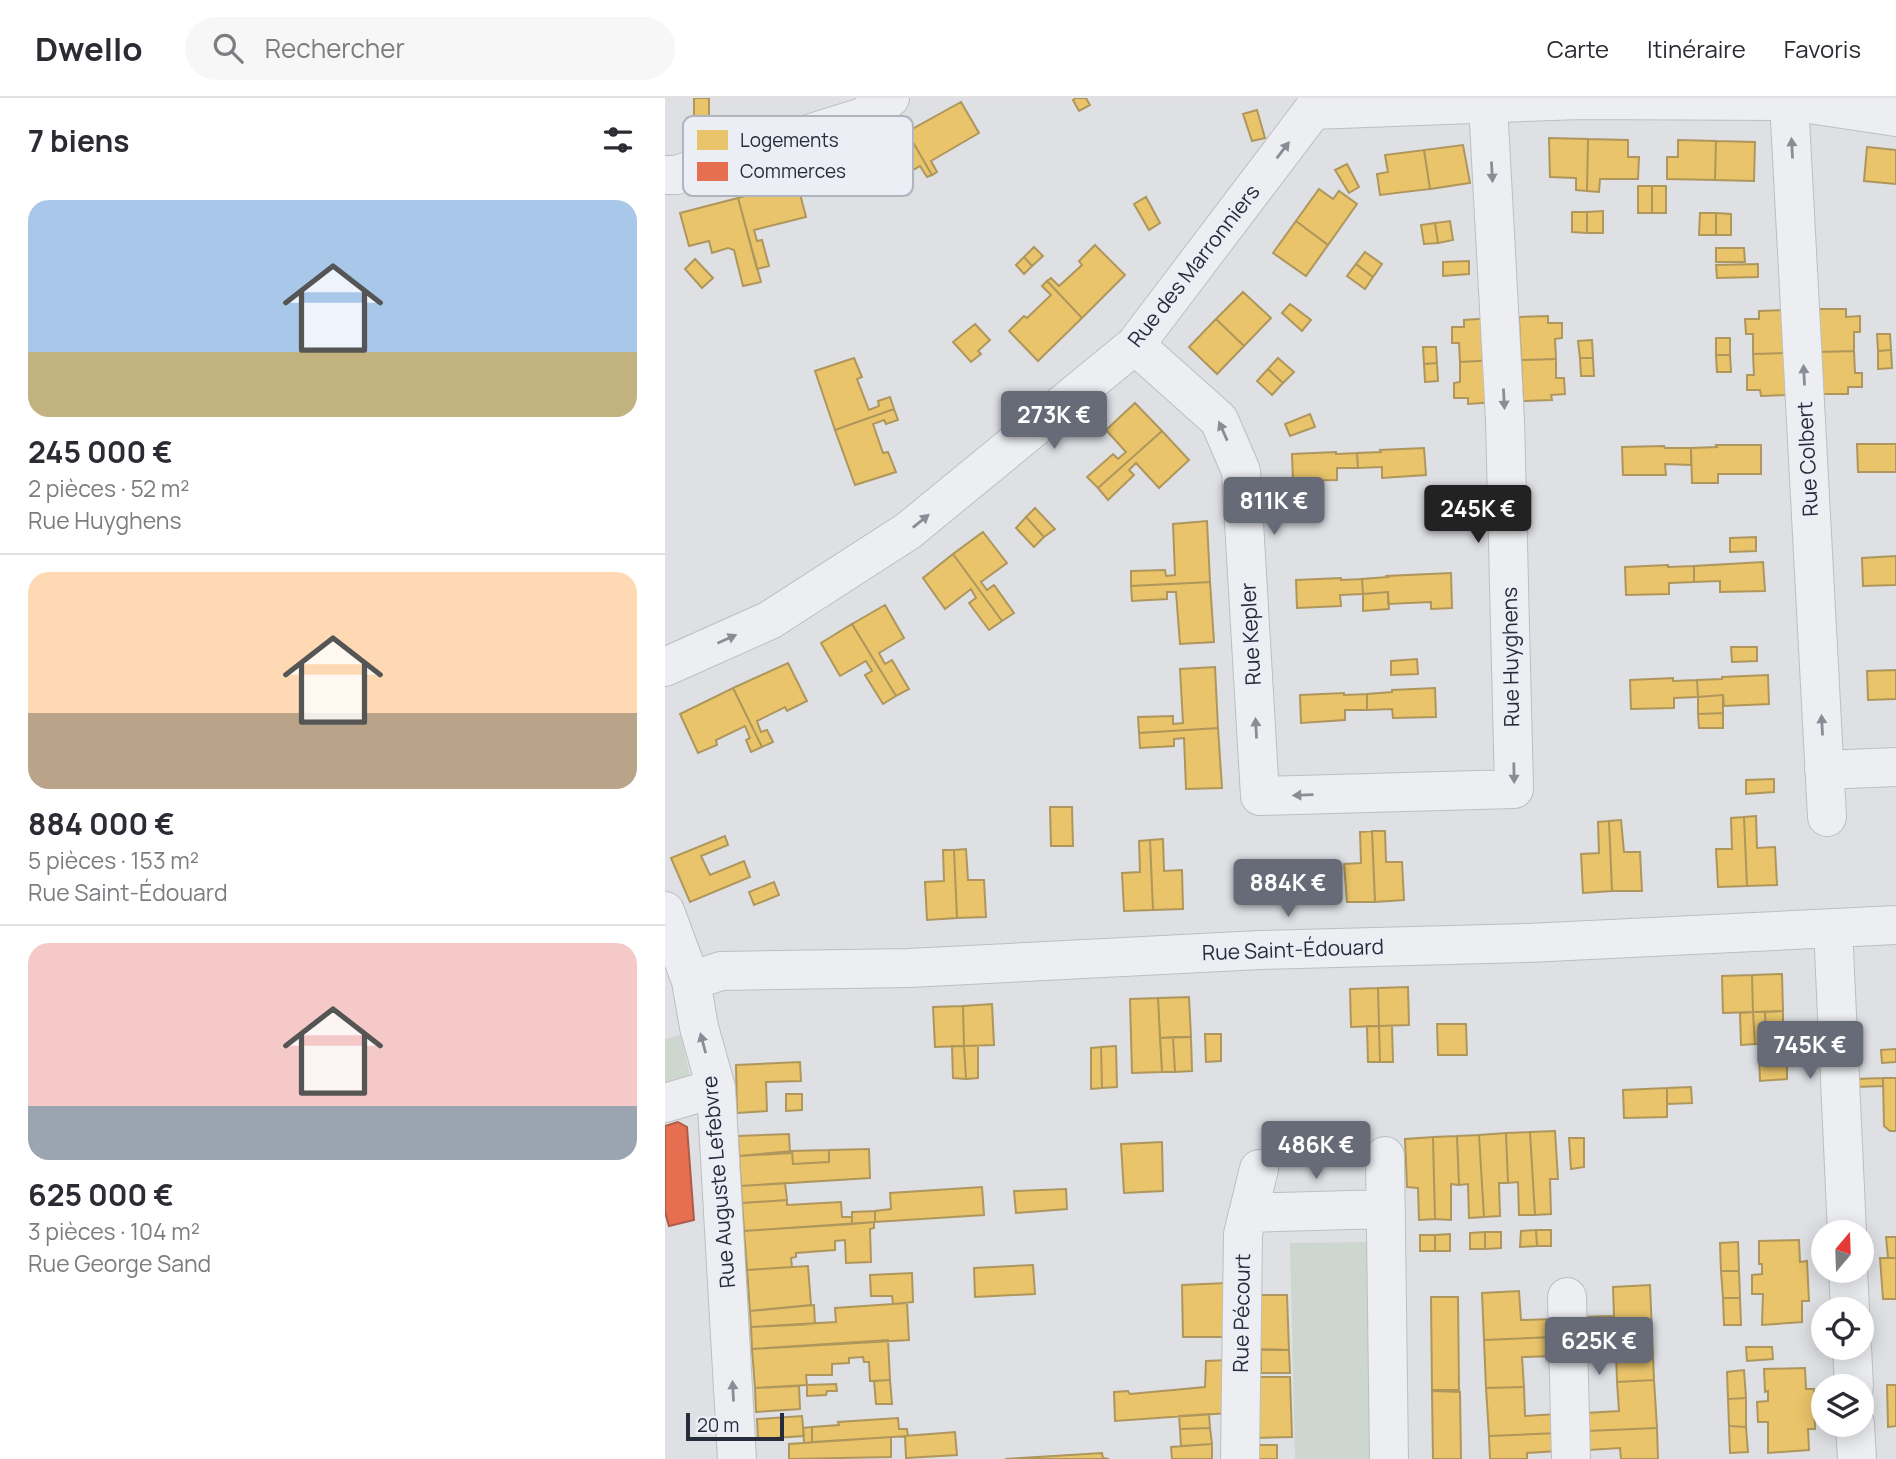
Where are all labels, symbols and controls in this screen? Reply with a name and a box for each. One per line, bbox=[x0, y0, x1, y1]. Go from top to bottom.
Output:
search box bbox=[185, 17, 675, 80]
text: Dwello bbox=[35, 26, 143, 71]
icon: search bbox=[209, 29, 247, 67]
text: Rechercher bbox=[265, 30, 405, 66]
text: Carte bbox=[1547, 32, 1609, 65]
text: Itinéraire bbox=[1647, 32, 1746, 65]
text: Favoris bbox=[1784, 32, 1861, 65]
legend bbox=[683, 116, 913, 196]
text: 7 biens bbox=[28, 120, 130, 161]
icon: filters bbox=[599, 121, 637, 159]
text: Logements bbox=[740, 127, 839, 153]
one-way arrow bbox=[1786, 137, 1797, 159]
one-way arrow bbox=[1275, 142, 1290, 160]
text: Commerces bbox=[740, 158, 846, 184]
one-way arrow bbox=[1486, 161, 1497, 183]
street label: Rue des Marronniers bbox=[1121, 178, 1266, 352]
icon: home bbox=[270, 245, 396, 371]
one-way arrow bbox=[1798, 364, 1809, 386]
one-way arrow bbox=[1498, 388, 1509, 410]
pin: 273K € bbox=[997, 392, 1111, 451]
text: 273K € bbox=[1017, 398, 1091, 430]
street label: Rue Colbert bbox=[1790, 401, 1824, 517]
one-way arrow bbox=[1217, 421, 1228, 442]
text: 245 000 € bbox=[28, 431, 173, 472]
text: 2 pièces · 52 m² bbox=[28, 472, 190, 504]
pin: 811K € bbox=[1217, 478, 1331, 537]
text: 811K € bbox=[1240, 484, 1308, 516]
pin: 245K € bbox=[1421, 486, 1535, 545]
text: 245K € bbox=[1440, 492, 1516, 524]
text: Rue Huyghens bbox=[28, 504, 182, 536]
one-way arrow bbox=[911, 513, 929, 528]
street label: Rue Kepler bbox=[1233, 581, 1267, 686]
street label: Rue Huyghens bbox=[1495, 587, 1525, 727]
icon: home bbox=[270, 617, 396, 743]
one-way arrow bbox=[717, 633, 737, 645]
one-way arrow bbox=[1816, 713, 1827, 735]
one-way arrow bbox=[1251, 717, 1262, 739]
one-way arrow bbox=[1508, 763, 1520, 785]
one-way arrow bbox=[1291, 790, 1313, 801]
text: 884 000 € bbox=[28, 803, 175, 844]
text: 5 pièces · 153 m² bbox=[28, 844, 199, 876]
pin: 884K € bbox=[1231, 860, 1345, 919]
text: 884K € bbox=[1250, 866, 1326, 898]
text: Rue Saint-Édouard bbox=[28, 876, 228, 908]
street label: Rue Saint-Édouard bbox=[1201, 932, 1384, 966]
icon: home bbox=[270, 988, 396, 1114]
pin: 745K € bbox=[1753, 1021, 1867, 1081]
text: 745K € bbox=[1773, 1028, 1847, 1060]
one-way arrow bbox=[697, 1032, 708, 1054]
street label: Rue Auguste Lefebvre bbox=[695, 1075, 741, 1289]
pin: 486K € bbox=[1259, 1122, 1373, 1181]
text: 486K € bbox=[1277, 1128, 1355, 1160]
text: 625 000 € bbox=[28, 1174, 174, 1215]
text: 3 pièces · 104 m² bbox=[28, 1215, 200, 1247]
north arrow bbox=[1811, 1220, 1874, 1283]
map controls bbox=[1811, 1220, 1874, 1437]
text: Rue George Sand bbox=[28, 1247, 211, 1279]
street label: Rue Pécourt bbox=[1226, 1253, 1256, 1373]
button: locate bbox=[1811, 1297, 1874, 1360]
pin: 625K € bbox=[1542, 1318, 1656, 1377]
text: 625K € bbox=[1561, 1324, 1637, 1356]
button: layers bbox=[1811, 1374, 1874, 1437]
one-way arrow bbox=[728, 1380, 739, 1402]
scale bar bbox=[686, 1410, 784, 1442]
text: 20 m bbox=[697, 1412, 739, 1438]

